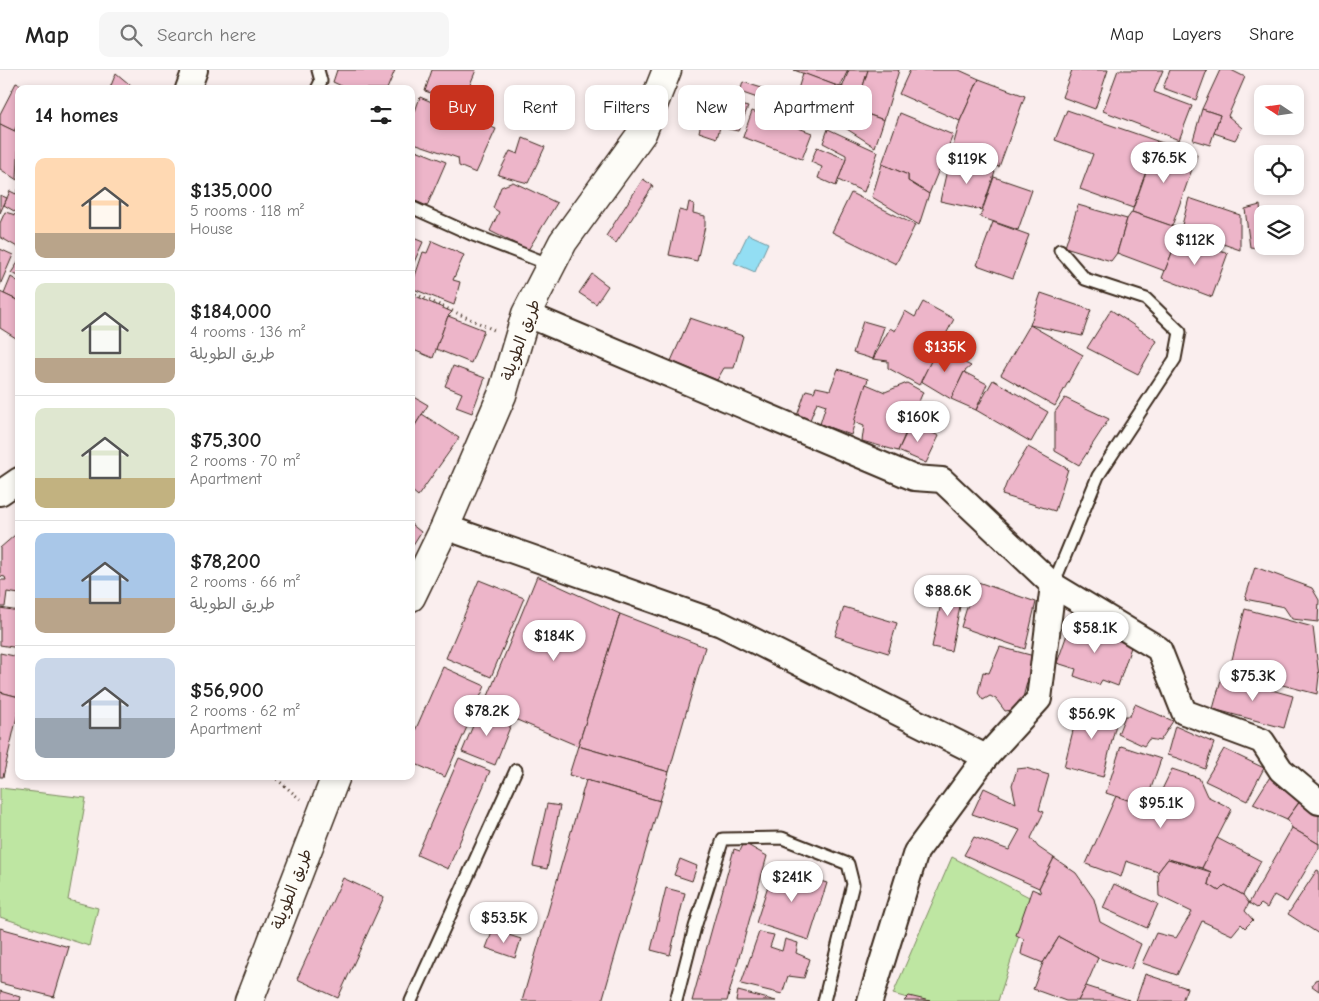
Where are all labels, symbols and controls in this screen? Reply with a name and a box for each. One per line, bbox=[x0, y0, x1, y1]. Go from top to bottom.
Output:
search box bbox=[99, 12, 449, 57]
text: Map bbox=[25, 21, 69, 49]
icon: search bbox=[117, 21, 145, 49]
text: Search here bbox=[157, 24, 256, 46]
text: Map bbox=[1110, 24, 1144, 45]
text: Layers bbox=[1172, 24, 1221, 45]
text: Share bbox=[1249, 24, 1294, 45]
chip: Buy bbox=[430, 85, 494, 130]
chip: Rent bbox=[504, 85, 575, 130]
chip: Filters bbox=[585, 85, 668, 130]
chip: New bbox=[678, 85, 745, 130]
chip: Apartment bbox=[755, 85, 872, 130]
north arrow bbox=[1254, 85, 1304, 135]
map controls bbox=[1254, 85, 1304, 255]
icon: filters bbox=[367, 101, 395, 129]
text: 14 homes bbox=[35, 103, 118, 127]
pin: $119K bbox=[932, 142, 1002, 185]
pin: $76.5K bbox=[1123, 142, 1205, 184]
button: locate bbox=[1254, 145, 1304, 195]
text: $76.5K bbox=[1142, 149, 1186, 167]
text: $119K bbox=[947, 150, 987, 168]
icon: home bbox=[75, 178, 135, 238]
text: $135,000 bbox=[190, 178, 272, 202]
text: 5 rooms · 118 m² bbox=[190, 202, 304, 220]
button: layers bbox=[1254, 205, 1304, 255]
text: House bbox=[190, 220, 233, 238]
pin: $112K bbox=[1160, 224, 1230, 266]
text: $112K bbox=[1175, 231, 1215, 249]
street label: طريق الطويلة bbox=[498, 297, 545, 383]
text: $184,000 bbox=[190, 299, 272, 323]
icon: home bbox=[75, 303, 135, 363]
text: 4 rooms · 136 m² bbox=[190, 323, 305, 341]
pin: $135K bbox=[910, 330, 980, 373]
text: $135K bbox=[924, 338, 966, 356]
text: طريق الطويلة bbox=[190, 345, 275, 363]
pin: $160K bbox=[883, 400, 953, 443]
text: $160K bbox=[897, 408, 939, 426]
icon: home bbox=[75, 428, 135, 488]
text: $75,300 bbox=[190, 428, 262, 452]
text: 2 rooms · 70 m² bbox=[190, 452, 300, 470]
text: Apartment bbox=[190, 470, 262, 488]
text: $78,200 bbox=[190, 549, 261, 573]
icon: home bbox=[75, 553, 135, 613]
text: 2 rooms · 66 m² bbox=[190, 573, 300, 591]
pin: $88.6K bbox=[907, 574, 989, 617]
text: $88.6K bbox=[925, 582, 971, 600]
text: طريق الطويلة bbox=[190, 595, 275, 613]
pin: $58.1K bbox=[1054, 612, 1136, 654]
text: $58.1K bbox=[1073, 619, 1117, 637]
pin: $184K bbox=[519, 620, 589, 662]
text: $184K bbox=[534, 627, 574, 645]
pin: $75.3K bbox=[1212, 660, 1294, 702]
text: $75.3K bbox=[1230, 667, 1276, 685]
icon: home bbox=[75, 678, 135, 738]
text: $56,900 bbox=[190, 678, 264, 702]
pin: $78.2K bbox=[446, 694, 528, 737]
pin: $56.9K bbox=[1051, 698, 1133, 740]
text: 2 rooms · 62 m² bbox=[190, 702, 300, 720]
text: $78.2K bbox=[465, 702, 509, 720]
text: $56.9K bbox=[1069, 705, 1115, 723]
text: Apartment bbox=[190, 720, 262, 738]
pin: $95.1K bbox=[1120, 786, 1202, 829]
text: $95.1K bbox=[1139, 794, 1183, 812]
street label: طريق الطويلة bbox=[268, 846, 317, 932]
pin: $241K bbox=[757, 860, 827, 903]
text: $241K bbox=[772, 868, 812, 886]
pin: $53.5K bbox=[463, 902, 545, 944]
text: $53.5K bbox=[481, 909, 527, 927]

